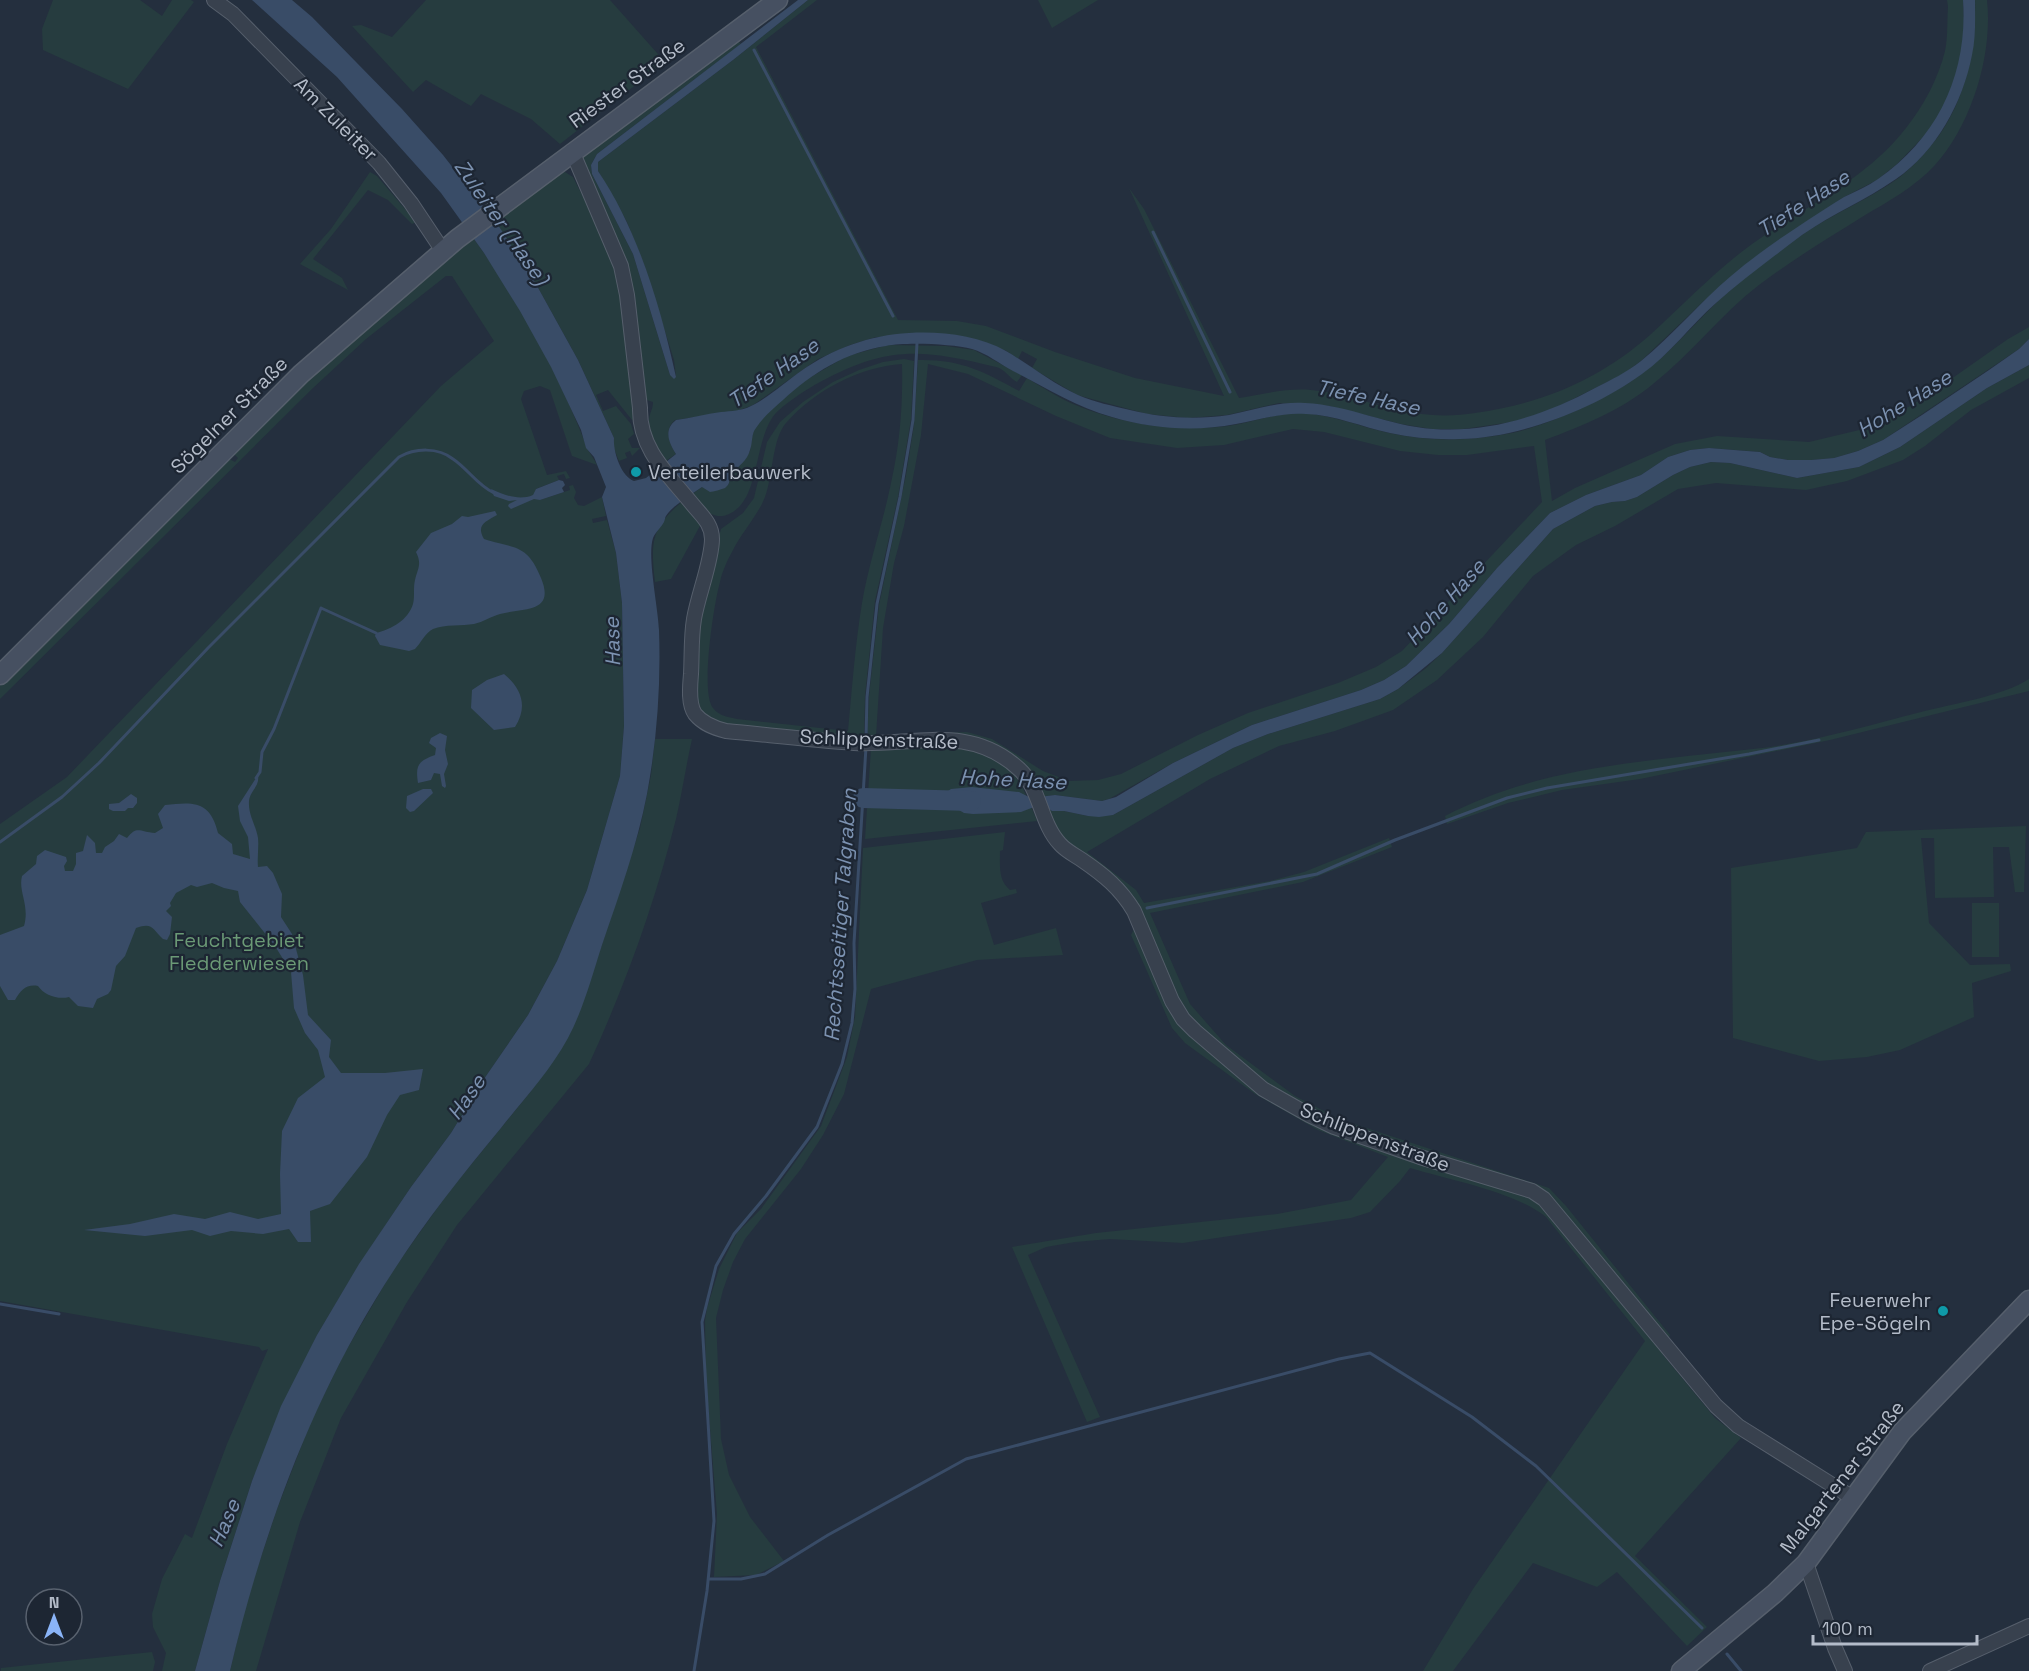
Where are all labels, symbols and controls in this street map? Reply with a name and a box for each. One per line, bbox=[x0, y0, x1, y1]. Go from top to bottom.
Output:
street label: Riester Straße bbox=[564, 32, 690, 134]
street label: Am Zuleiter bbox=[288, 71, 384, 167]
water label: Zuleiter (Hase) bbox=[449, 154, 557, 292]
water label: Tiefe Hase bbox=[1752, 162, 1856, 243]
water label: Tiefe Hase bbox=[722, 331, 825, 414]
street label: Sögelner Straße bbox=[165, 351, 293, 479]
water label: Hohe Hase bbox=[1852, 362, 1958, 443]
water label: Tiefe Hase bbox=[1314, 373, 1424, 421]
place label: Verteilerbauwerk bbox=[648, 459, 811, 485]
marker: Verteilerbauwerk bbox=[629, 465, 643, 479]
water label: Hohe Hase bbox=[1399, 552, 1492, 651]
water label: Hase bbox=[598, 615, 626, 667]
street label: Schlippenstraße bbox=[799, 723, 959, 755]
water label: Hohe Hase bbox=[959, 763, 1069, 795]
water label: Rechtsseitiger Talgraben bbox=[818, 787, 862, 1042]
park label: Feuchtgebiet Fledderwiesen bbox=[169, 927, 309, 976]
water label: Hase bbox=[441, 1068, 492, 1125]
street label: Schlippenstraße bbox=[1296, 1096, 1454, 1178]
place label: Feuerwehr Epe-Sögeln bbox=[1819, 1287, 1931, 1336]
marker: Feuerwehr Epe-Sögeln bbox=[1936, 1304, 1950, 1318]
street label: Malgartener Straße bbox=[1774, 1395, 1910, 1559]
water label: Hase bbox=[202, 1494, 247, 1551]
north arrow bbox=[24, 1587, 84, 1647]
text: N bbox=[49, 1592, 59, 1613]
scale bar bbox=[1813, 1608, 1976, 1646]
text: 100 m bbox=[1822, 1617, 1873, 1640]

